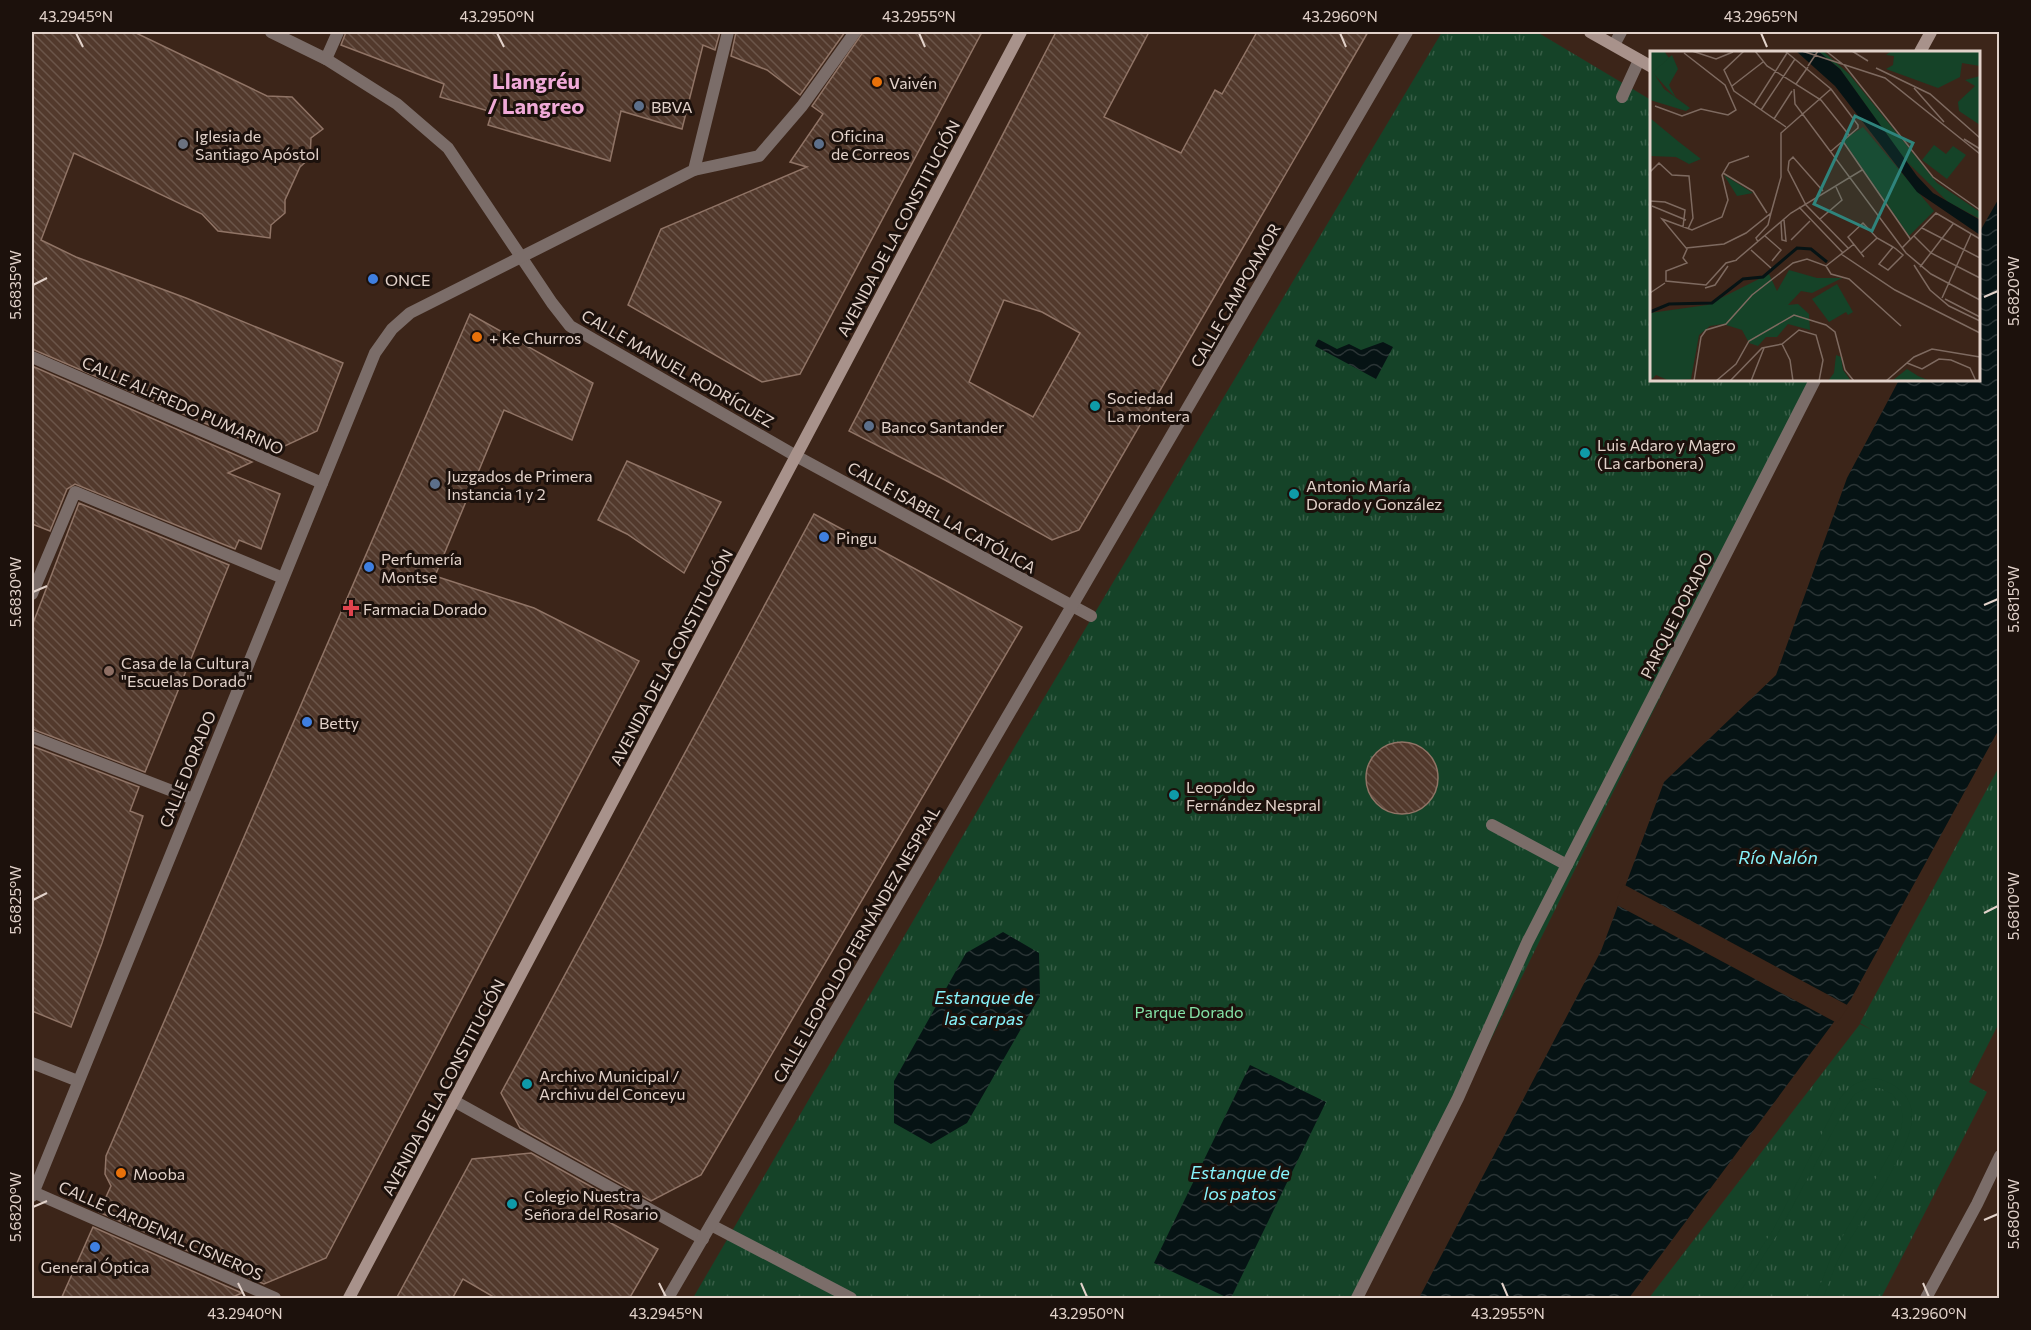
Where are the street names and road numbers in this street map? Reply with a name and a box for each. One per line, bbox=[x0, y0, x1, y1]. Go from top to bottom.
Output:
street label: AVENIDA DE LA CONSTITUCIÓN bbox=[833, 117, 963, 339]
street label: CALLE CAMPOAMOR bbox=[1186, 220, 1284, 370]
street label: CALLE MANUEL RODRÍGUEZ bbox=[578, 305, 778, 431]
street label: CALLE ALFREDO PUMARINO bbox=[79, 352, 287, 458]
street label: CALLE ISABEL LA CATÓLICA bbox=[845, 457, 1039, 577]
street label: AVENIDA DE LA CONSTITUCIÓN bbox=[606, 546, 736, 768]
street label: PARQUE DORADO bbox=[1636, 549, 1716, 681]
street label: CALLE DORADO bbox=[155, 708, 219, 830]
street label: CALLE LEOPOLDO FERNÁNDEZ NESPRAL bbox=[769, 802, 943, 1086]
street label: AVENIDA DE LA CONSTITUCIÓN bbox=[378, 976, 508, 1198]
street label: CALLE CARDENAL CISNEROS bbox=[56, 1176, 266, 1284]

